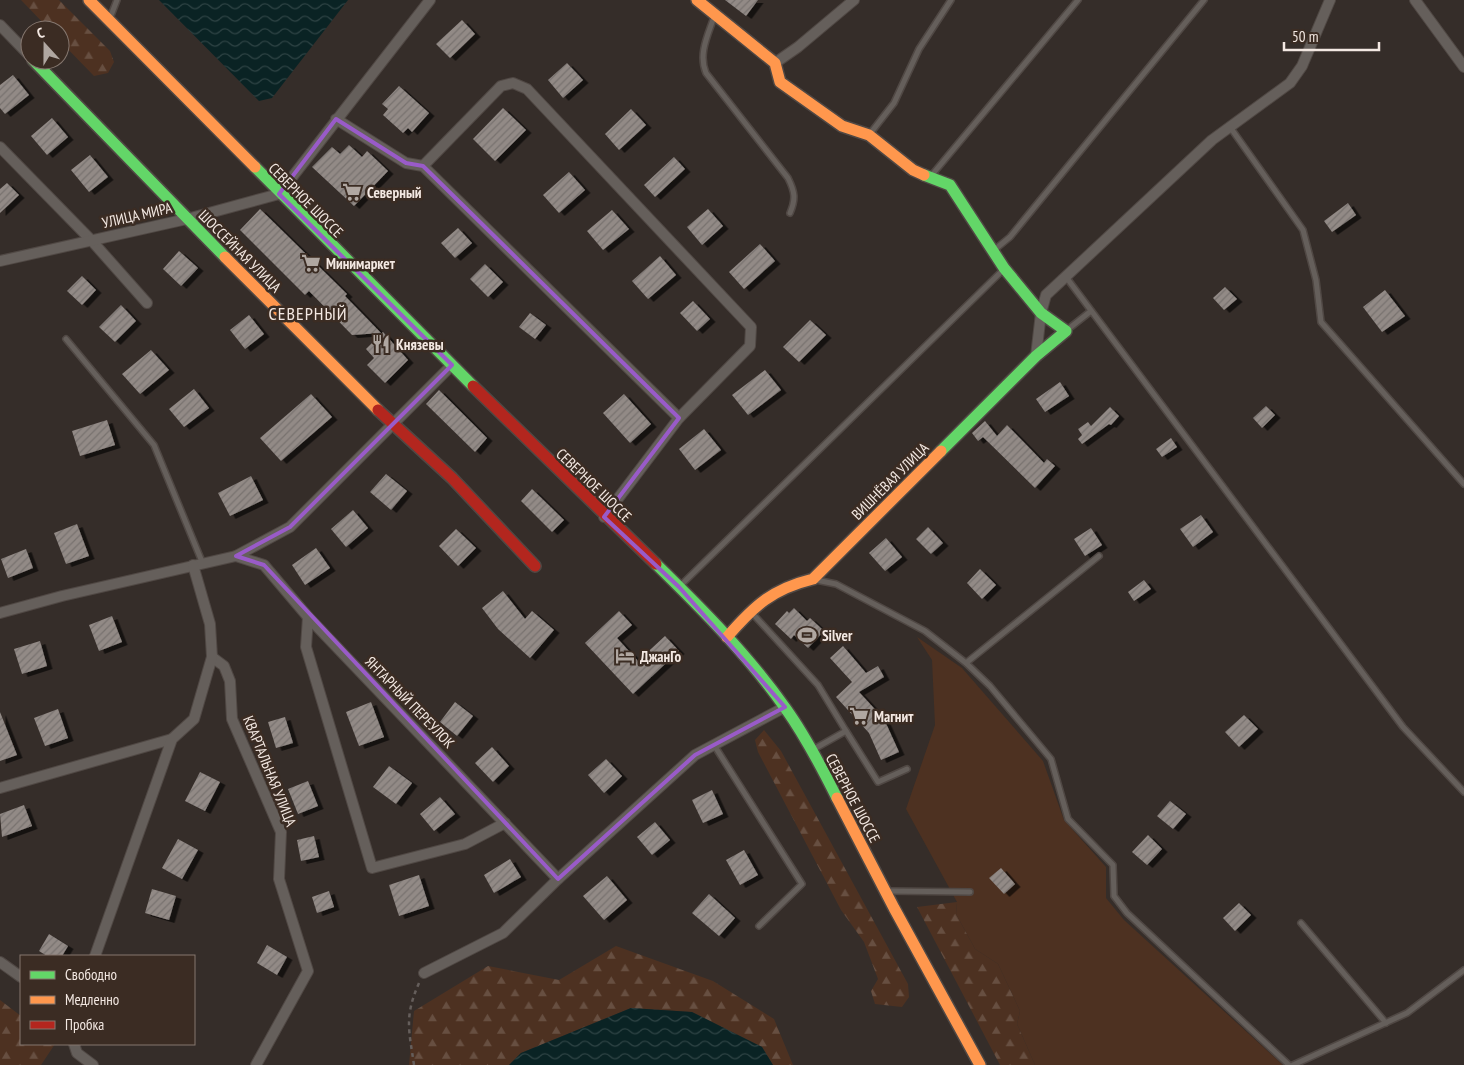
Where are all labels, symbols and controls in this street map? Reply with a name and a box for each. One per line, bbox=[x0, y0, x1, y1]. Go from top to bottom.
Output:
north arrow bbox=[20, 20, 70, 70]
scale bar bbox=[1284, 20, 1379, 52]
text: С bbox=[34, 23, 47, 42]
text: 50 m bbox=[1292, 27, 1318, 46]
street label: СЕВЕРНОЕ ШОССЕ bbox=[265, 159, 347, 241]
supermarket icon: Северный bbox=[341, 181, 363, 203]
place label: Северный bbox=[367, 183, 422, 202]
street label: УЛИЦА МИРА bbox=[100, 198, 175, 232]
street label: ШОССЕЙНАЯ УЛИЦА bbox=[195, 206, 286, 297]
supermarket icon: Минимаркет bbox=[300, 252, 322, 274]
place label: Минимаркет bbox=[326, 254, 396, 273]
district label: СЕВЕРНЫЙ bbox=[269, 302, 347, 325]
restaurant icon: Князевы bbox=[370, 333, 392, 355]
place label: Князевы bbox=[396, 335, 444, 354]
street label: ВИШНЁВАЯ УЛИЦА bbox=[847, 438, 933, 524]
street label: СЕВЕРНОЕ ШОССЕ bbox=[552, 444, 636, 526]
sports icon: Silver bbox=[796, 624, 818, 646]
place label: Silver bbox=[822, 626, 853, 645]
hotel icon: ДжанГо bbox=[614, 645, 636, 667]
place label: ДжанГо bbox=[640, 647, 681, 666]
street label: ЯНТАРНЫЙ ПЕРЕУЛОК bbox=[361, 652, 459, 752]
supermarket icon: Магнит bbox=[848, 705, 870, 727]
place label: Магнит bbox=[874, 707, 914, 726]
street label: КВАРТАЛЬНАЯ УЛИЦА bbox=[239, 713, 301, 830]
street label: СЕВЕРНОЕ ШОССЕ bbox=[822, 750, 884, 846]
legend bbox=[20, 955, 195, 1045]
text: Свободно bbox=[65, 965, 117, 984]
text: Медленно bbox=[65, 990, 119, 1009]
text: Пробка bbox=[65, 1015, 104, 1034]

